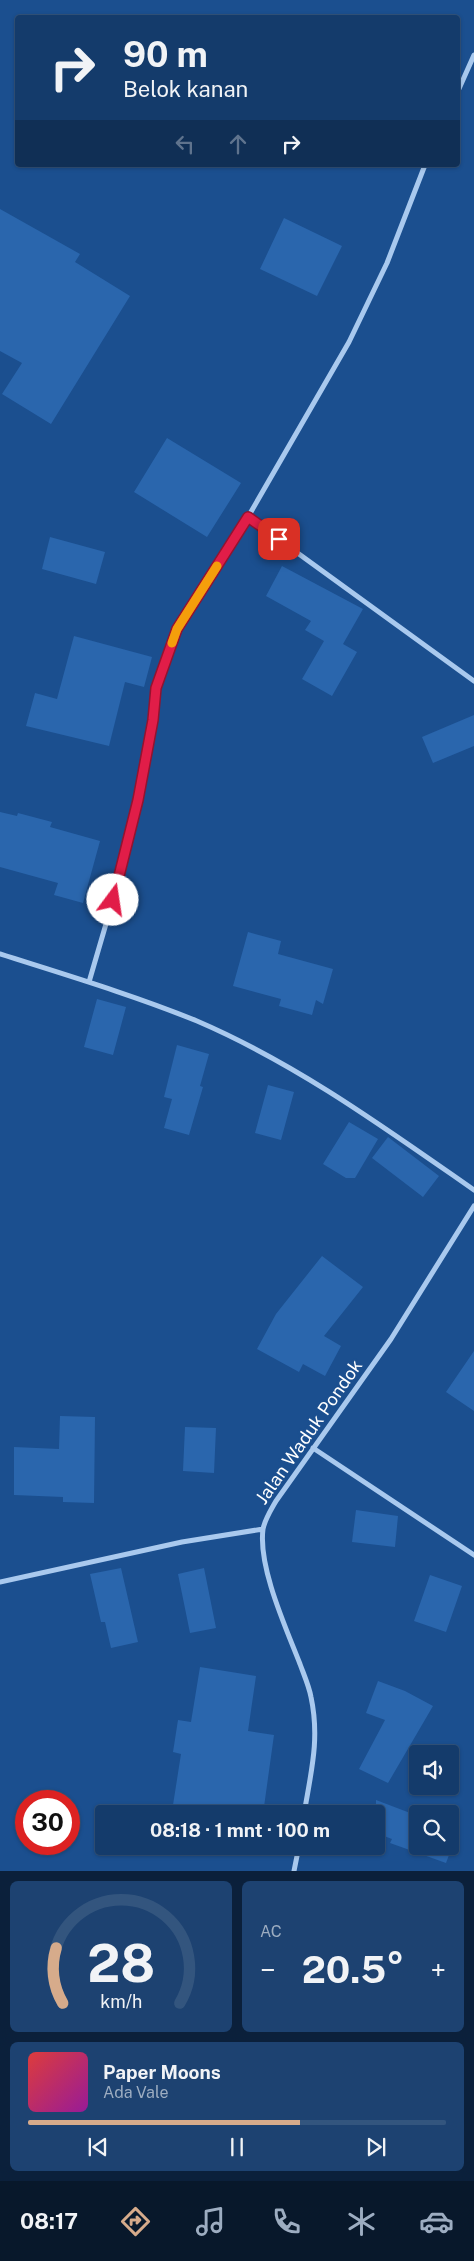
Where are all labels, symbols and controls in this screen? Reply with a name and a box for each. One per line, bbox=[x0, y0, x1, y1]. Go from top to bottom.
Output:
text: 90 m bbox=[123, 34, 208, 75]
icon: right bbox=[40, 35, 105, 100]
text: Belok kanan bbox=[123, 76, 248, 102]
icon: left bbox=[171, 130, 199, 158]
icon: ahead bbox=[224, 130, 252, 158]
icon: right bbox=[277, 130, 305, 158]
pin bbox=[258, 518, 300, 560]
icon: arrive bbox=[265, 525, 293, 553]
position arrow bbox=[86, 873, 138, 925]
street label: Jalan Waduk Pondok bbox=[251, 1355, 366, 1508]
map controls bbox=[409, 1745, 459, 1855]
button: sound bbox=[409, 1745, 459, 1795]
speed limit sign: 30 bbox=[15, 1790, 80, 1855]
button: search bbox=[409, 1805, 459, 1855]
text: 08:18 · 1 mnt · 100 m bbox=[150, 1819, 330, 1841]
text: AC bbox=[260, 1922, 282, 1941]
text: 28 bbox=[87, 1933, 155, 1994]
text: 20.5° bbox=[302, 1947, 404, 1992]
text: − bbox=[260, 1953, 276, 1986]
text: + bbox=[430, 1953, 446, 1986]
text: km/h bbox=[100, 1991, 142, 2012]
text: Paper Moons bbox=[103, 2061, 221, 2083]
text: Ada Vale bbox=[103, 2083, 168, 2102]
icon: previous bbox=[84, 2133, 112, 2161]
icon: pause bbox=[223, 2133, 251, 2161]
icon: next bbox=[362, 2133, 390, 2161]
icon: directions bbox=[118, 2204, 153, 2239]
icon: music bbox=[193, 2204, 228, 2239]
icon: phone bbox=[269, 2204, 304, 2239]
icon: climate bbox=[344, 2204, 379, 2239]
icon: car bbox=[419, 2204, 454, 2239]
text: 08:17 bbox=[20, 2208, 78, 2234]

